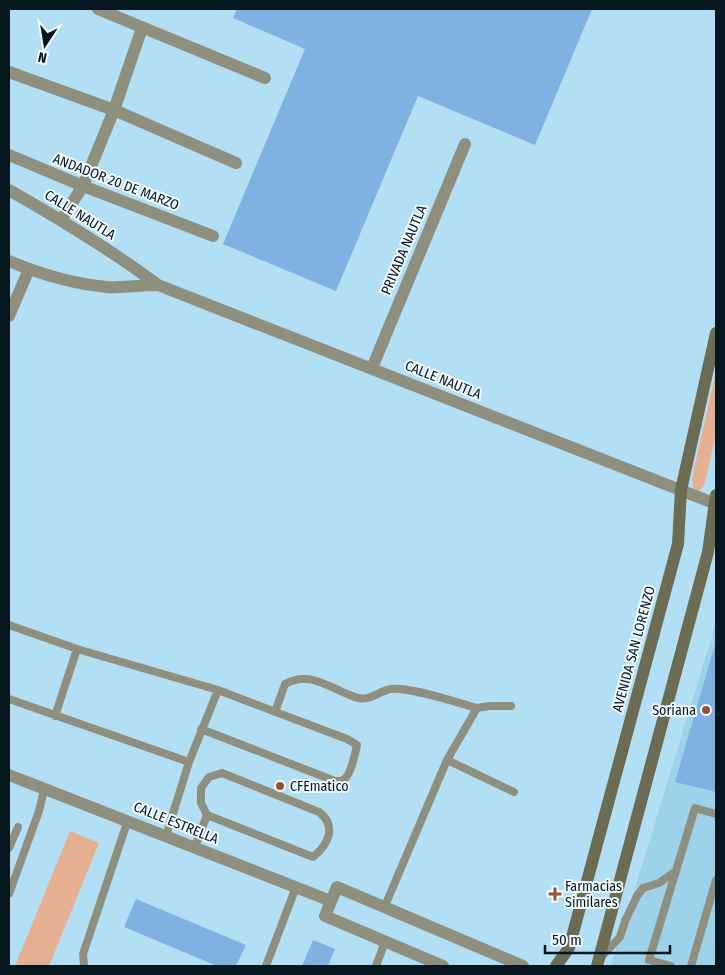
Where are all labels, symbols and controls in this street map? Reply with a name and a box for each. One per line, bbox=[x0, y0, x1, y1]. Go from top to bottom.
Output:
north arrow bbox=[20, 20, 70, 70]
text: N bbox=[37, 48, 48, 66]
street label: ANDADOR 20 DE MARZO bbox=[51, 150, 182, 214]
street label: CALLE NAUTLA bbox=[41, 186, 119, 244]
street label: PRIVADA NAUTLA bbox=[378, 202, 431, 297]
street label: CALLE NAUTLA bbox=[402, 357, 484, 403]
street label: AVENIDA SAN LORENZO bbox=[609, 584, 659, 714]
place label: Soriana bbox=[652, 702, 696, 719]
marker: Soriana bbox=[700, 704, 712, 716]
place label: CFEmatico bbox=[290, 778, 349, 795]
marker: CFEmatico bbox=[274, 780, 286, 792]
street label: CALLE ESTRELLA bbox=[131, 798, 222, 848]
place label: Farmacias Similares bbox=[565, 878, 622, 911]
marker: Farmacias Similares bbox=[549, 888, 561, 900]
scale bar bbox=[545, 922, 670, 954]
text: 50 m bbox=[552, 931, 582, 949]

